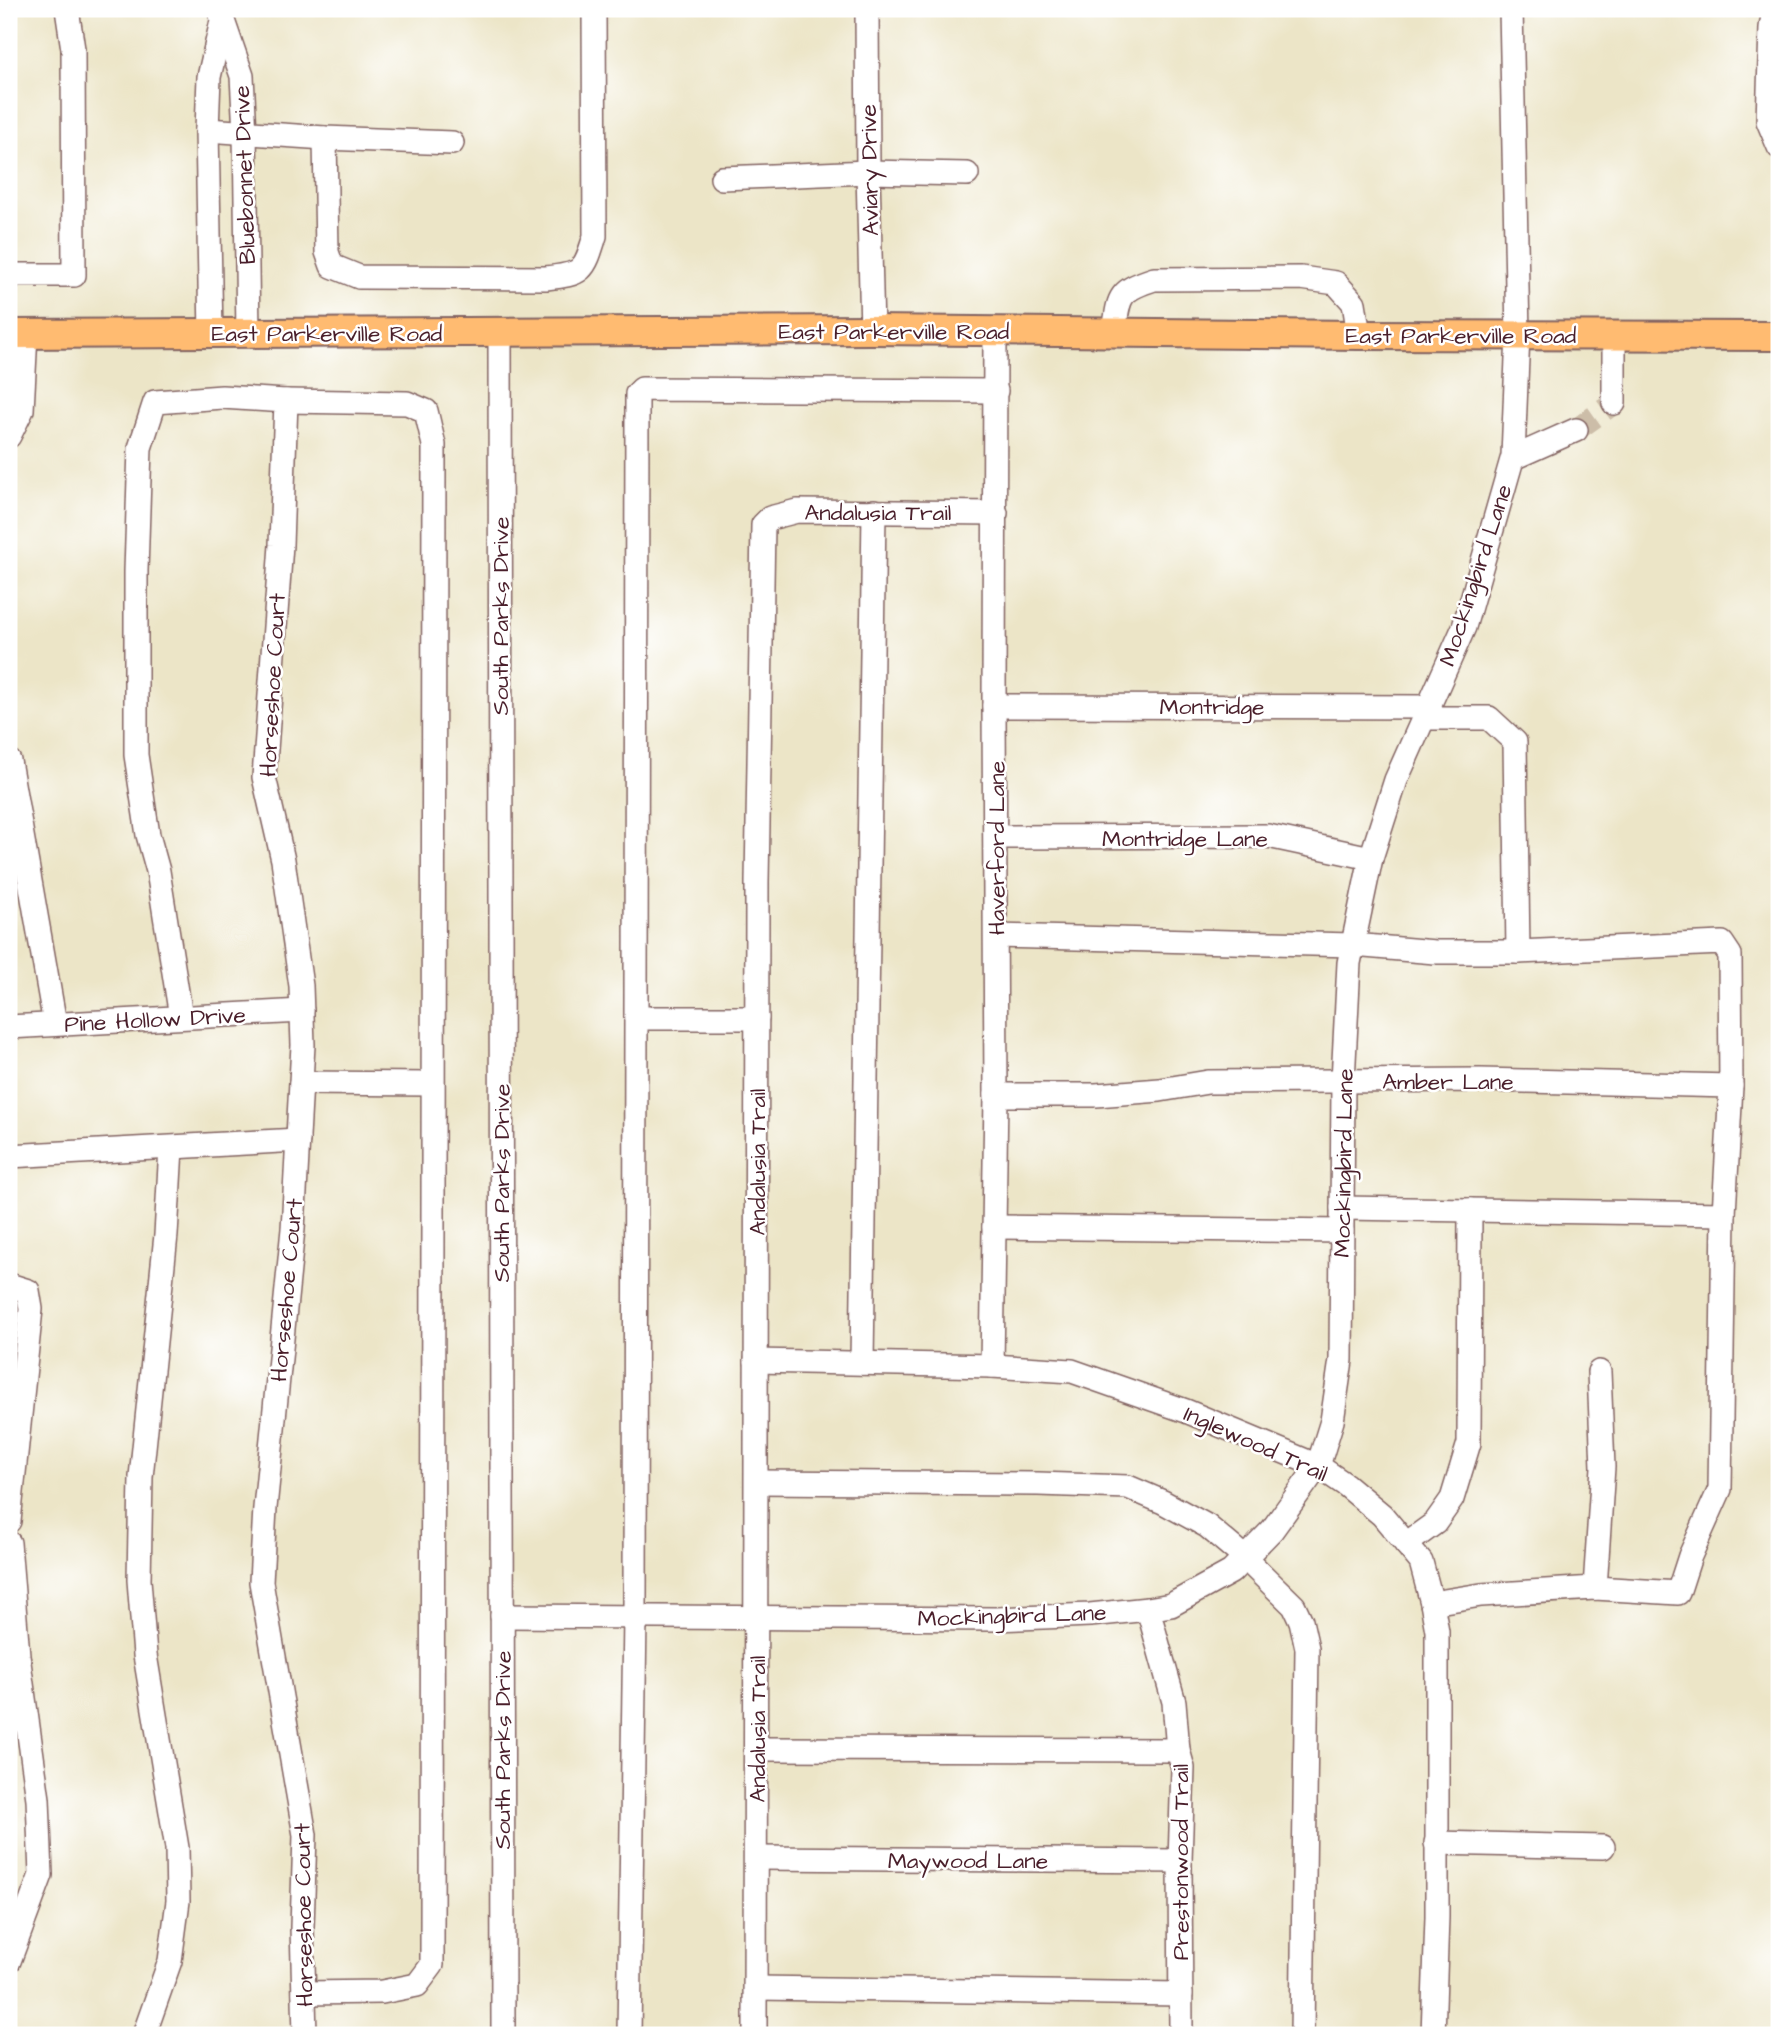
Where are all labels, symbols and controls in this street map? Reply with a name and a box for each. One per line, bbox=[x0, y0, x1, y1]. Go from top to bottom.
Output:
street label: Bluebonnet Drive bbox=[226, 85, 264, 265]
street label: Aviary Drive bbox=[853, 104, 888, 236]
street label: East Parkerville Road bbox=[779, 316, 1010, 348]
street label: East Parkerville Road bbox=[212, 318, 443, 350]
street label: East Parkerville Road bbox=[1346, 320, 1577, 352]
street label: Mockingbird Lane bbox=[1432, 480, 1521, 671]
street label: Andalusia Trail bbox=[805, 497, 951, 529]
street label: South Parks Drive bbox=[485, 517, 517, 715]
street label: Horseshoe Court bbox=[252, 592, 294, 778]
street label: Montridge bbox=[1159, 691, 1265, 724]
street label: Haverford Lane bbox=[981, 761, 1013, 935]
street label: Montridge Lane bbox=[1102, 823, 1268, 856]
street label: Pine Hollow Drive bbox=[64, 999, 247, 1041]
street label: Amber Lane bbox=[1382, 1066, 1514, 1098]
street label: Mockingbird Lane bbox=[1326, 1068, 1363, 1258]
street label: South Parks Drive bbox=[486, 1084, 518, 1282]
street label: Andalusia Trail bbox=[742, 1089, 774, 1235]
street label: Horseshoe Court bbox=[263, 1196, 311, 1383]
street label: Inglewood Trail bbox=[1178, 1398, 1333, 1491]
street label: Mockingbird Lane bbox=[917, 1597, 1107, 1636]
street label: South Parks Drive bbox=[487, 1651, 519, 1849]
street label: Andalusia Trail bbox=[742, 1656, 774, 1802]
street label: Prestonwood Trail bbox=[1165, 1764, 1197, 1960]
street label: Horseshoe Court bbox=[286, 1822, 322, 2007]
street label: Maywood Lane bbox=[888, 1845, 1048, 1878]

